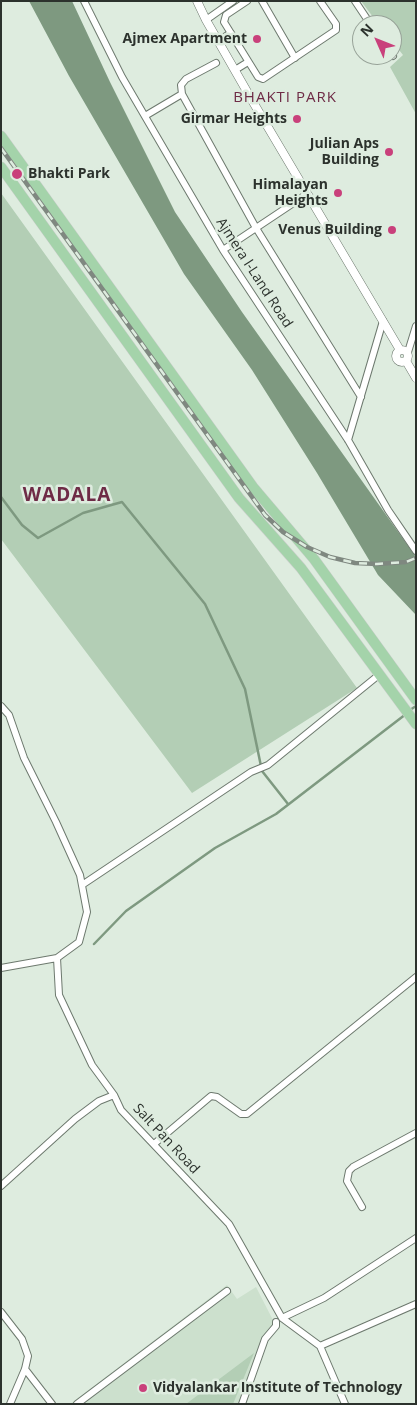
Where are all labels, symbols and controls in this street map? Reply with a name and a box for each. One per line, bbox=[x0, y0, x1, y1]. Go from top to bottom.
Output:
north arrow bbox=[352, 15, 402, 65]
text: N bbox=[356, 19, 377, 41]
place label: Ajmex Apartment bbox=[123, 31, 247, 47]
marker: Ajmex Apartment bbox=[251, 33, 263, 45]
district label: BHAKTI PARK bbox=[232, 89, 338, 107]
place label: Girmar Heights bbox=[181, 111, 287, 127]
marker: Girmar Heights bbox=[291, 113, 303, 125]
place label: Julian Aps Building bbox=[310, 136, 379, 168]
marker: Julian Aps Building bbox=[383, 146, 395, 158]
place label: Bhakti Park bbox=[28, 166, 110, 182]
marker: Bhakti Park bbox=[10, 167, 24, 181]
place label: Himalayan Heights bbox=[252, 177, 328, 210]
marker: Himalayan Heights bbox=[332, 187, 344, 199]
street label: Ajmera l-Land Road bbox=[212, 215, 296, 331]
place label: Venus Building bbox=[278, 222, 382, 238]
marker: Venus Building bbox=[386, 224, 398, 236]
district label: WADALA bbox=[22, 485, 112, 507]
street label: Salt Pan Road bbox=[129, 1101, 203, 1177]
place label: Vidyalankar Institute of Technology bbox=[153, 1380, 402, 1396]
marker: Vidyalankar Institute of Technology bbox=[137, 1382, 149, 1394]

